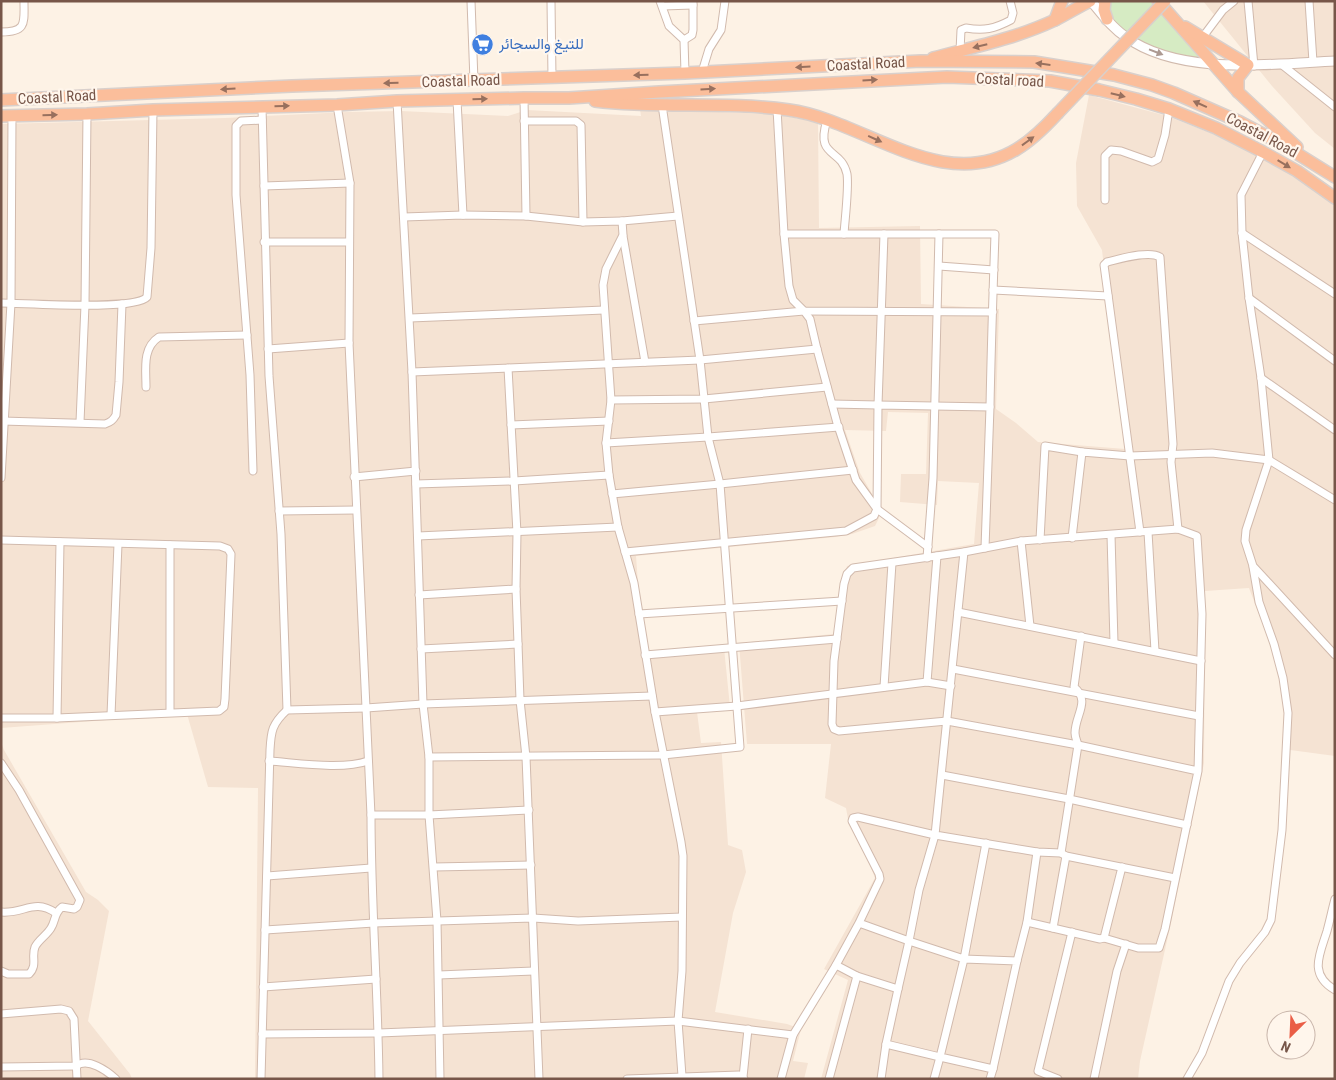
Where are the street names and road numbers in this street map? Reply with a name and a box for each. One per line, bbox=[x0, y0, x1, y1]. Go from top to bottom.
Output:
street label: Coastal Road bbox=[826, 53, 906, 75]
street label: Costal road bbox=[976, 69, 1044, 91]
street label: Coastal Road bbox=[421, 71, 501, 91]
street label: Coastal Road bbox=[17, 86, 97, 108]
street label: Coastal Road bbox=[1223, 109, 1301, 161]

